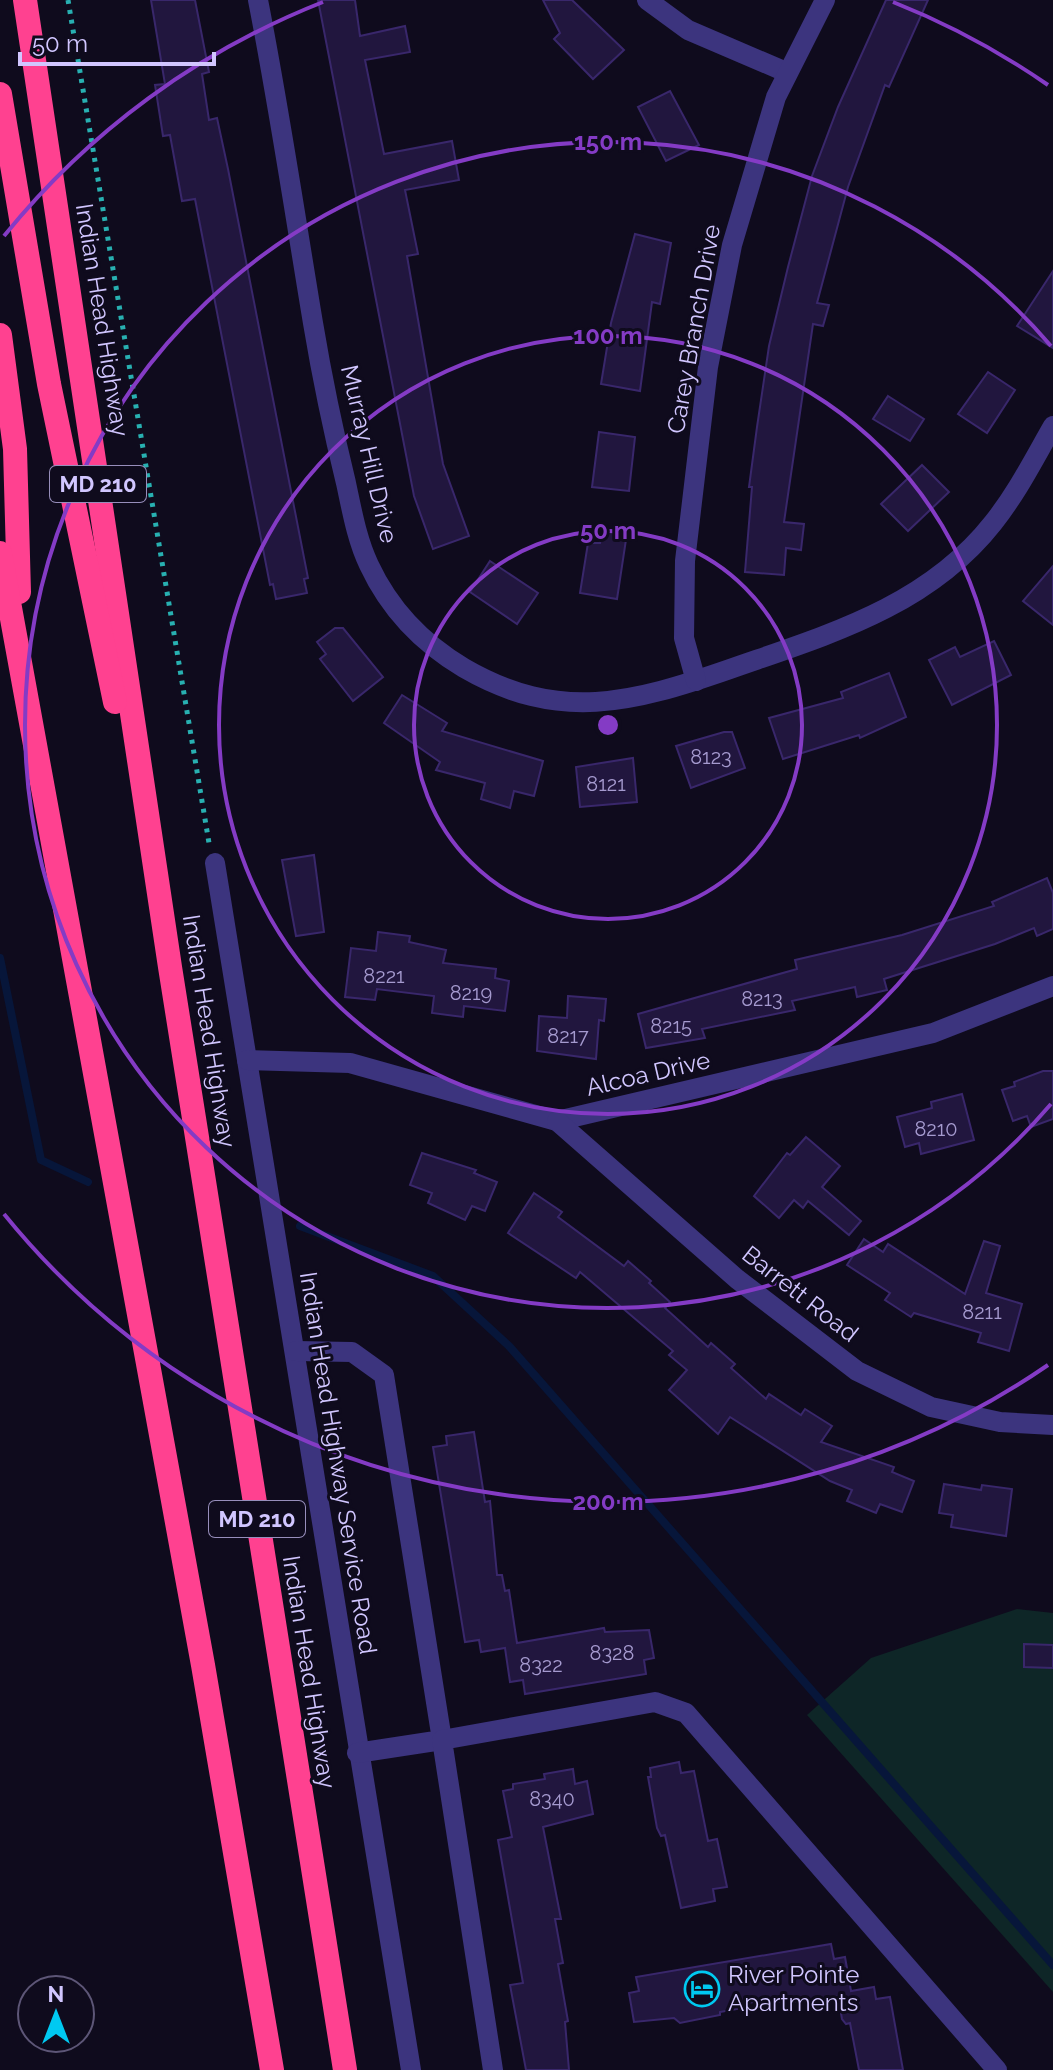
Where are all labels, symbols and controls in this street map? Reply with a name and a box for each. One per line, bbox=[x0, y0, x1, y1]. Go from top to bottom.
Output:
scale bar bbox=[20, 16, 214, 66]
text: 50 m bbox=[32, 29, 88, 58]
text: 150 m bbox=[574, 127, 642, 156]
street label: Indian Head Highway bbox=[70, 201, 135, 438]
street label: Carey Branch Drive bbox=[661, 222, 726, 436]
text: 100 m bbox=[573, 321, 643, 350]
street label: Murray Hill Drive bbox=[335, 362, 404, 546]
road number: MD 210 bbox=[50, 466, 146, 502]
text: 50 m bbox=[580, 516, 636, 545]
centre of rings bbox=[594, 711, 622, 739]
house number: 8123 bbox=[690, 745, 732, 769]
house number: 8121 bbox=[586, 772, 626, 796]
street label: Indian Head Highway bbox=[177, 912, 242, 1149]
house number: 8221 bbox=[363, 964, 405, 988]
house number: 8219 bbox=[450, 981, 492, 1005]
house number: 8213 bbox=[741, 987, 783, 1011]
house number: 8215 bbox=[650, 1014, 692, 1038]
house number: 8217 bbox=[547, 1024, 589, 1048]
street label: Alcoa Drive bbox=[583, 1045, 713, 1102]
house number: 8210 bbox=[914, 1117, 958, 1141]
street label: Barrett Road bbox=[737, 1239, 864, 1348]
street label: Indian Head Highway Service Road bbox=[294, 1270, 383, 1656]
house number: 8211 bbox=[962, 1300, 1002, 1324]
text: 200 m bbox=[572, 1487, 644, 1516]
road number: MD 210 bbox=[209, 1501, 305, 1537]
street label: Indian Head Highway bbox=[277, 1553, 342, 1790]
house number: 8328 bbox=[590, 1641, 634, 1665]
house number: 8322 bbox=[519, 1653, 563, 1677]
house number: 8340 bbox=[529, 1787, 575, 1811]
place label: River Pointe Apartments bbox=[728, 1960, 859, 2017]
hotel icon: River Pointe Apartments bbox=[683, 1970, 721, 2008]
north arrow bbox=[16, 1974, 96, 2054]
text: N bbox=[48, 1981, 64, 2007]

